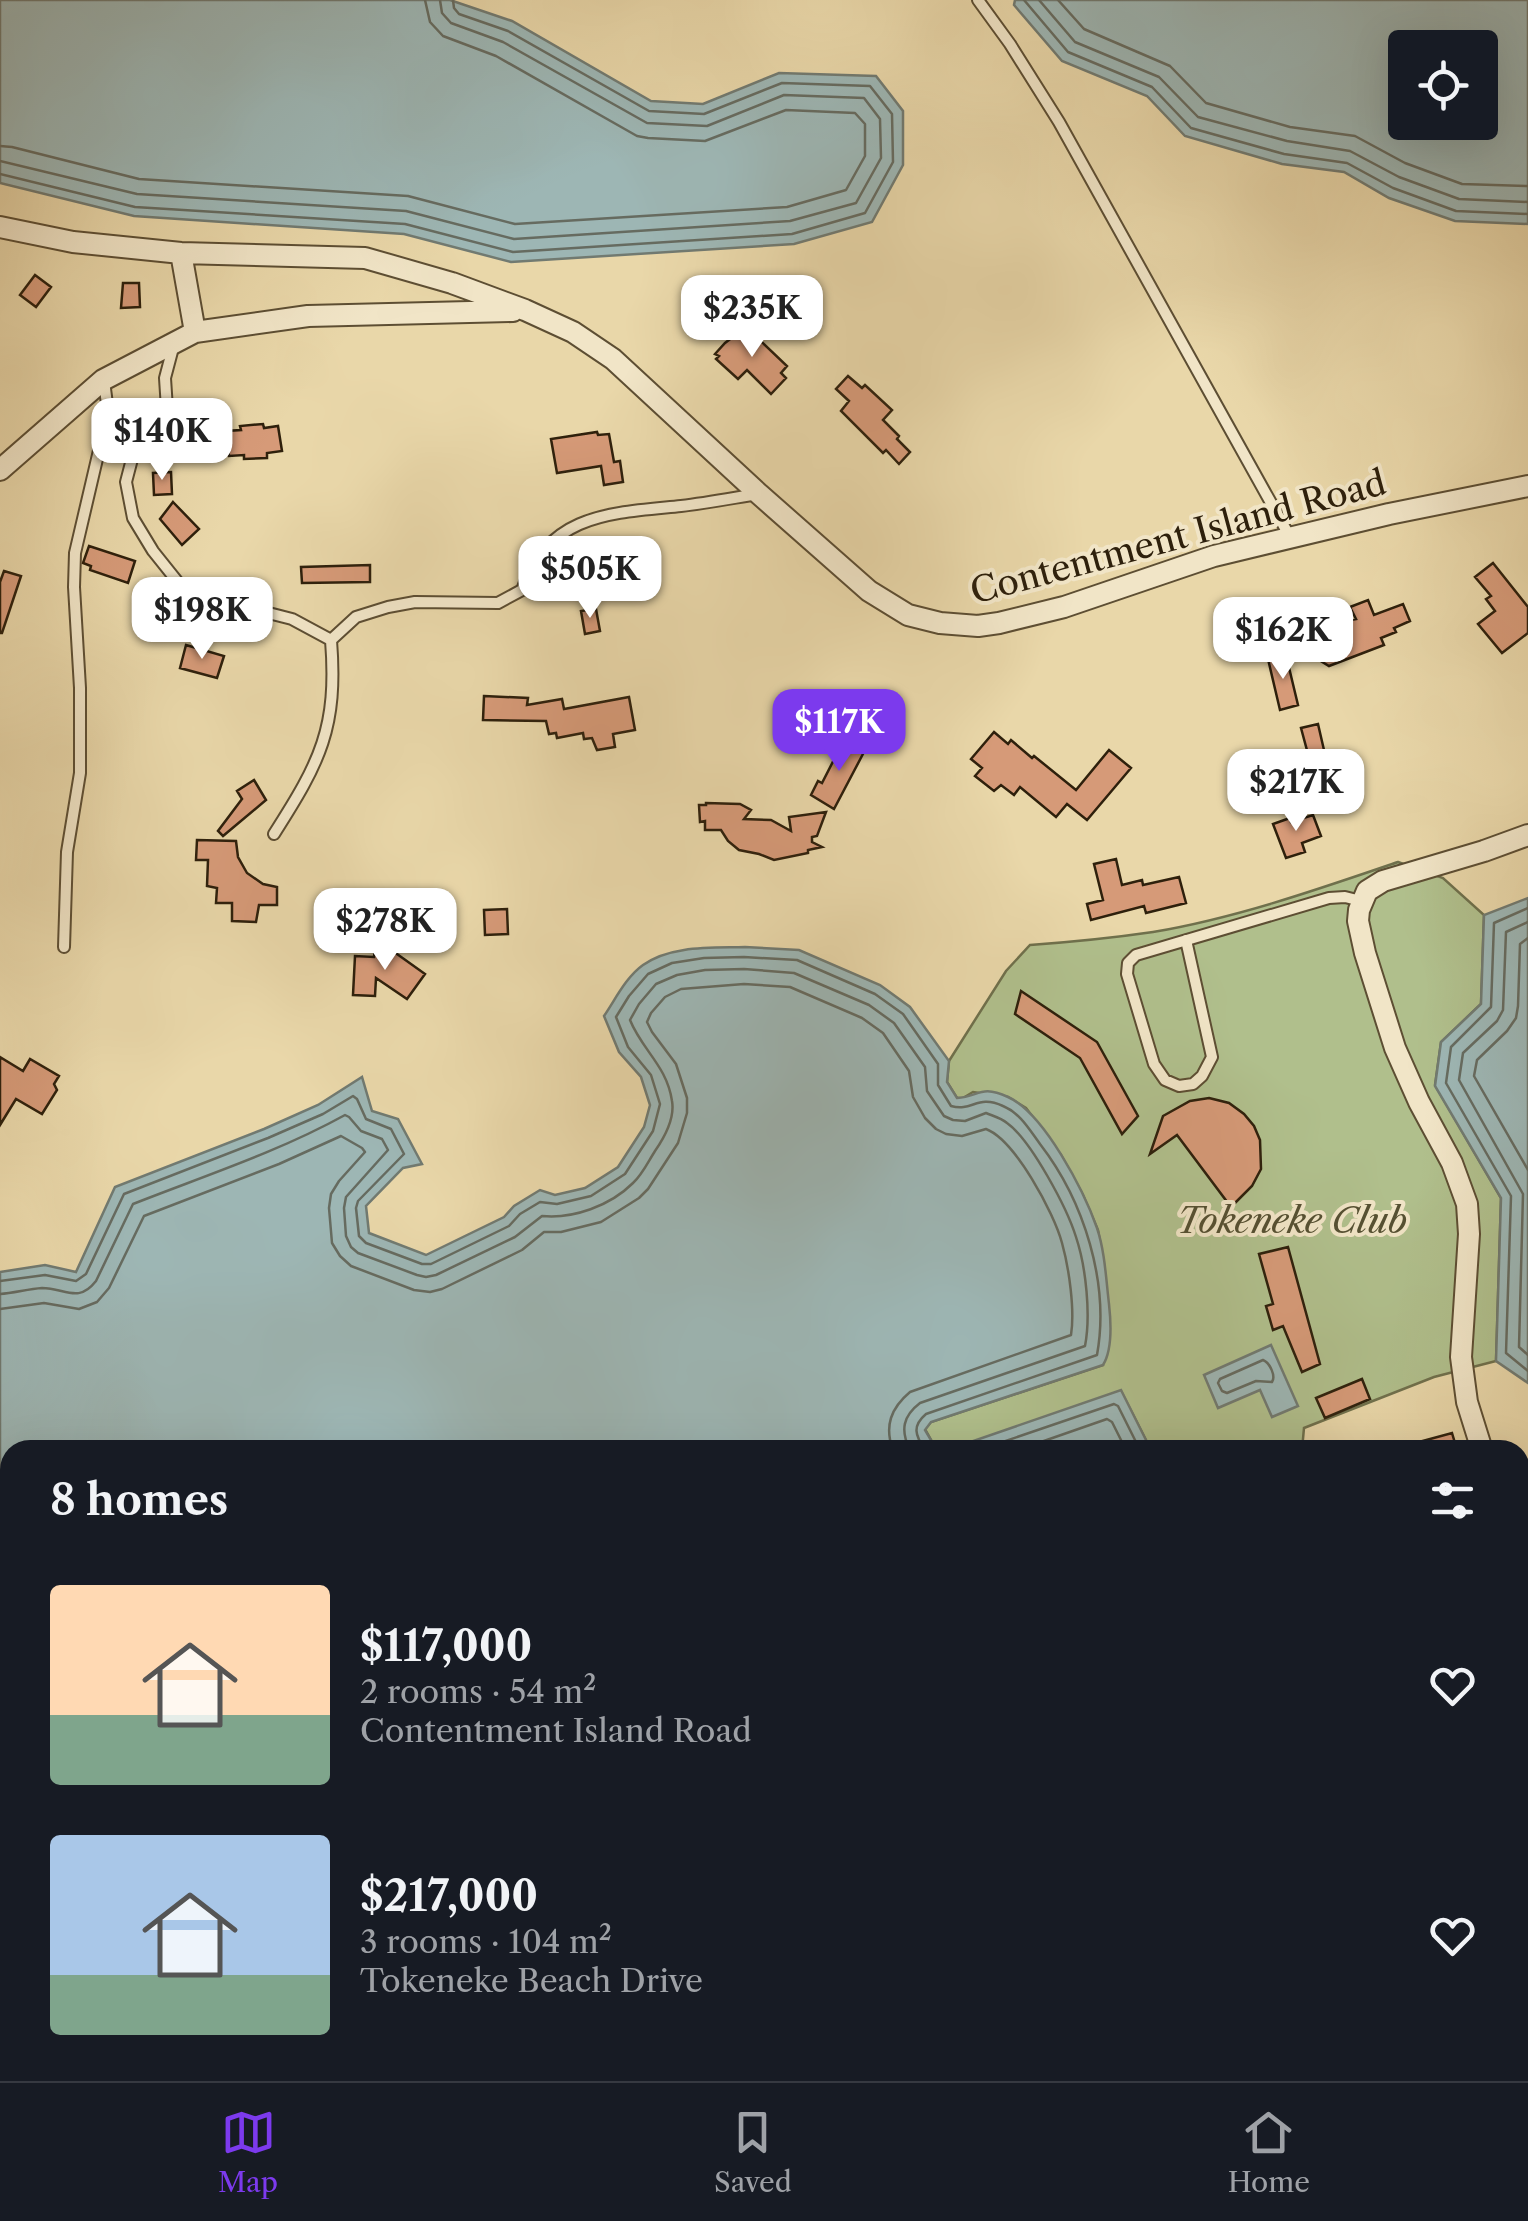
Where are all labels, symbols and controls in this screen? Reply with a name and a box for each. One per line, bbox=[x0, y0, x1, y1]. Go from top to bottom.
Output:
map controls bbox=[1388, 30, 1498, 140]
button: locate bbox=[1388, 30, 1498, 140]
pin: $235K bbox=[682, 275, 822, 360]
text: $235K bbox=[703, 288, 801, 327]
pin: $140K bbox=[92, 398, 232, 483]
text: $140K bbox=[113, 411, 211, 450]
street label: Contentment Island Road bbox=[965, 460, 1390, 613]
pin: $505K bbox=[520, 536, 660, 621]
text: $505K bbox=[540, 549, 640, 588]
pin: $198K bbox=[132, 577, 272, 662]
text: $198K bbox=[154, 590, 250, 629]
pin: $162K bbox=[1213, 597, 1353, 682]
text: $162K bbox=[1235, 610, 1331, 649]
pin: $117K bbox=[769, 689, 909, 774]
text: $117K bbox=[795, 702, 883, 741]
pin: $217K bbox=[1226, 749, 1366, 834]
text: $217K bbox=[1249, 762, 1343, 801]
pin: $278K bbox=[315, 888, 455, 973]
text: $278K bbox=[336, 901, 434, 940]
park label: Tokeneke Club bbox=[1177, 1199, 1407, 1242]
icon: filters bbox=[1425, 1473, 1480, 1528]
text: 8 homes bbox=[50, 1474, 228, 1526]
text: $117,000 bbox=[360, 1620, 532, 1672]
icon: home bbox=[130, 1625, 250, 1745]
icon: heart bbox=[1425, 1658, 1480, 1713]
text: 2 rooms · 54 m² bbox=[360, 1672, 596, 1711]
text: Contentment Island Road bbox=[360, 1711, 752, 1750]
text: $217,000 bbox=[360, 1870, 538, 1922]
icon: home bbox=[130, 1875, 250, 1995]
icon: heart bbox=[1425, 1908, 1480, 1963]
text: 3 rooms · 104 m² bbox=[360, 1922, 612, 1961]
text: Tokeneke Beach Drive bbox=[360, 1961, 703, 2000]
tab: Map bbox=[218, 2105, 278, 2199]
tab: Saved bbox=[714, 2105, 792, 2199]
tab: Home bbox=[1228, 2105, 1310, 2199]

